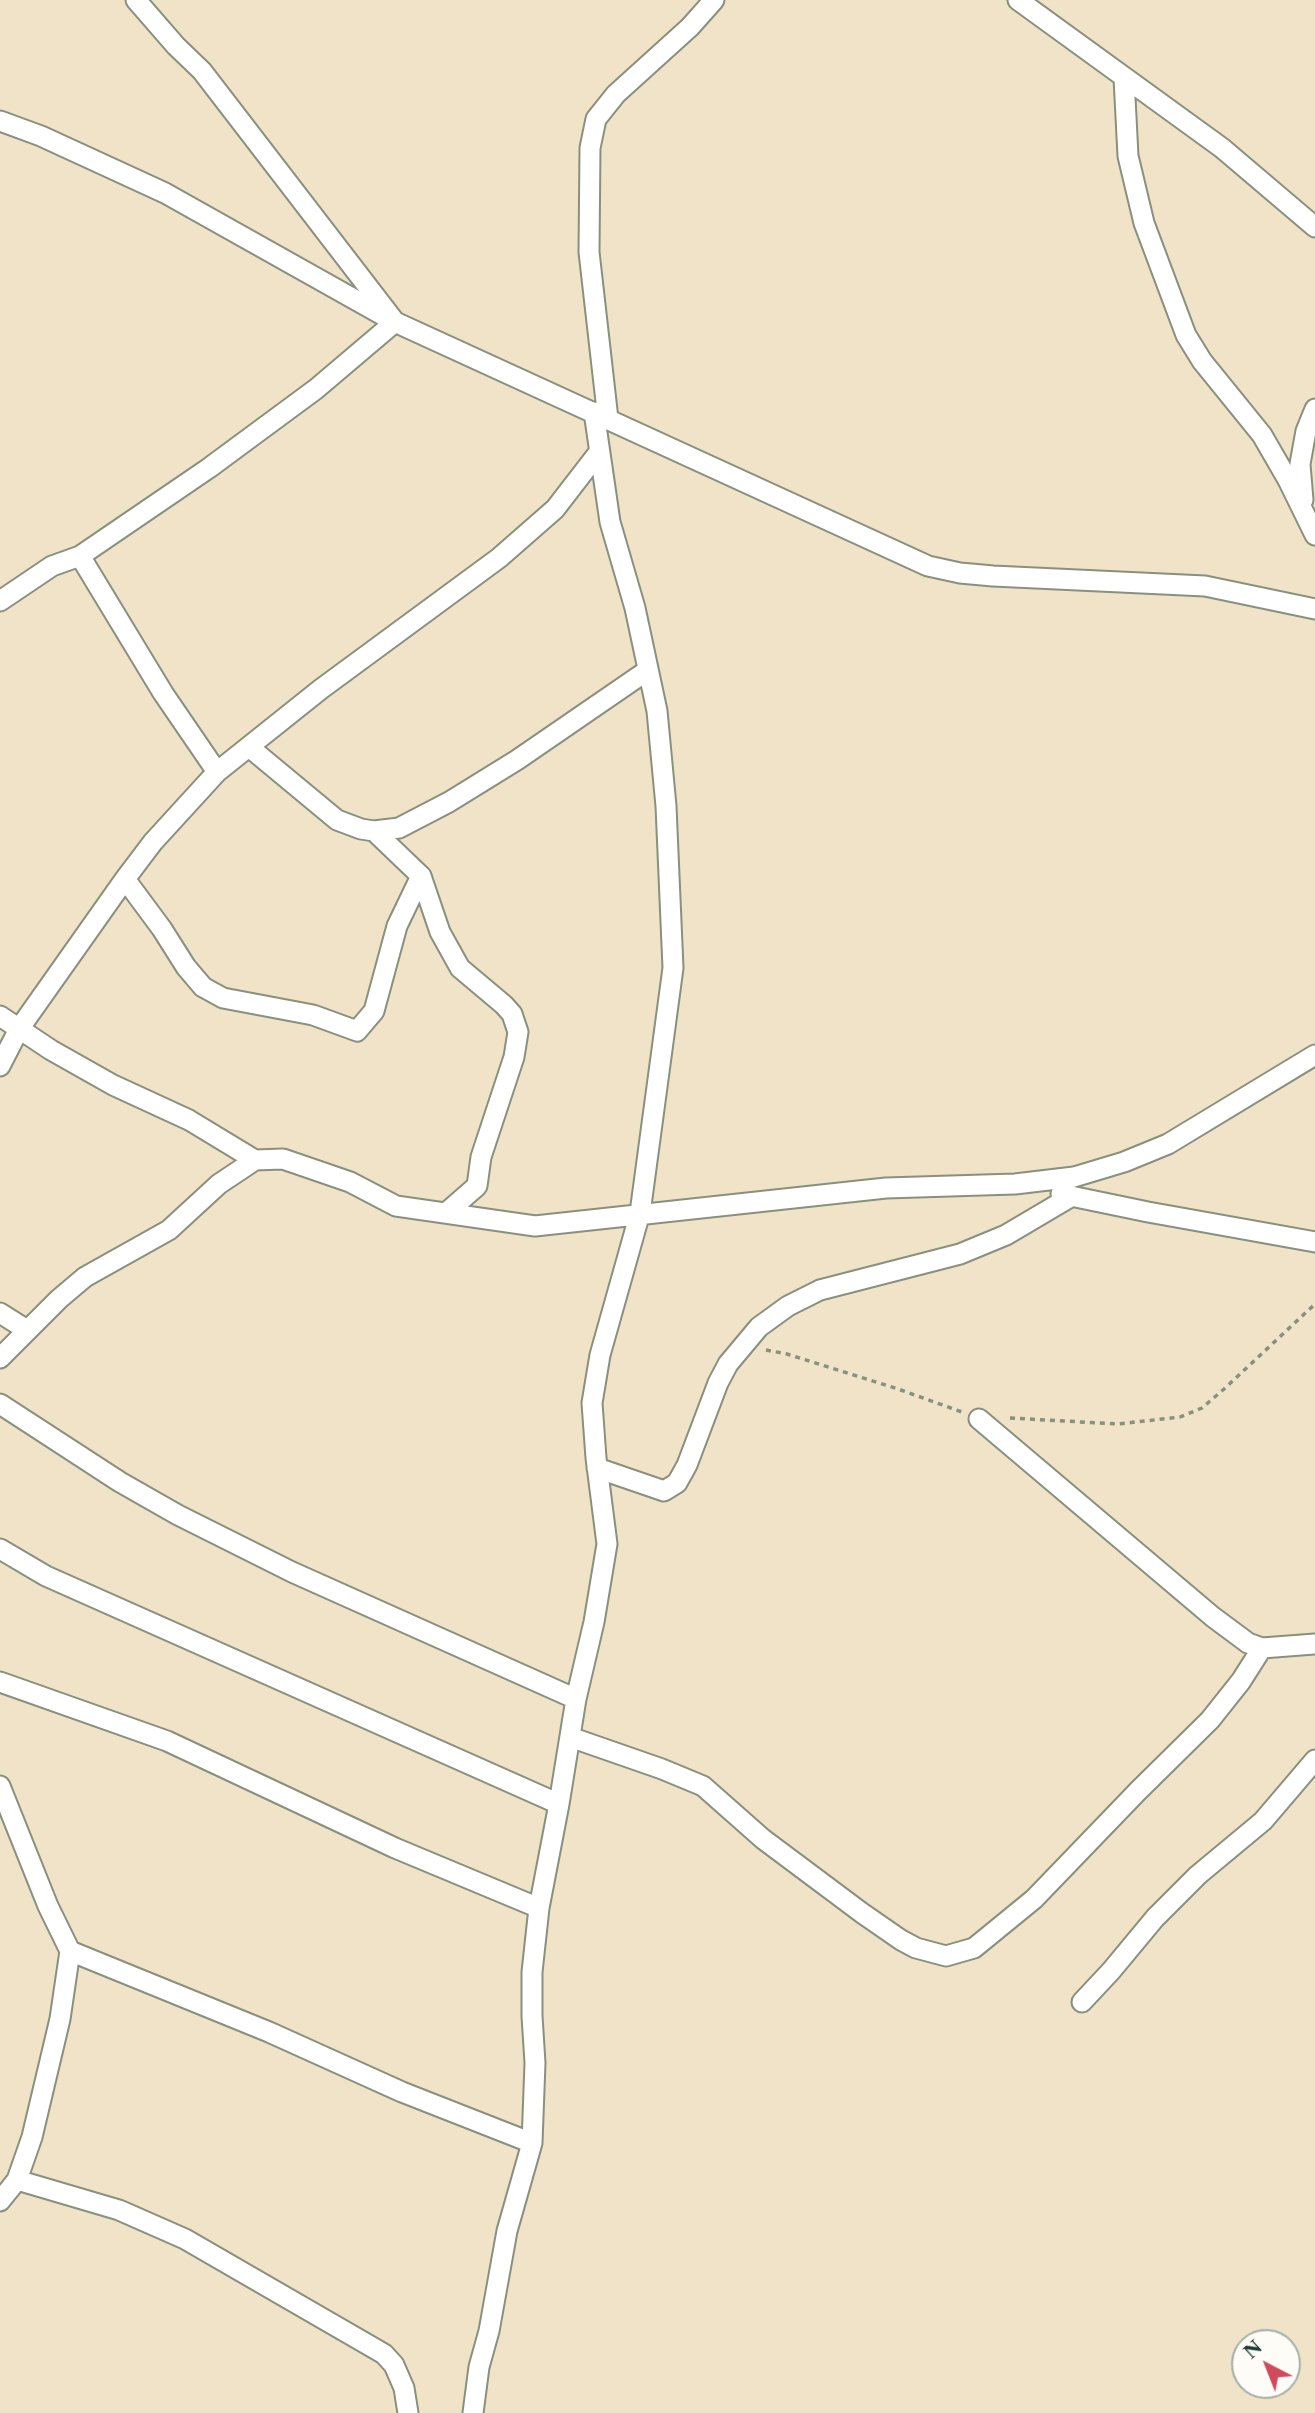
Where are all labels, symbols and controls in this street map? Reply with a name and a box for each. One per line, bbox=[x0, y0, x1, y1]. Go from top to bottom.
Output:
north arrow bbox=[1231, 2329, 1301, 2399]
text: N bbox=[1239, 2335, 1267, 2364]

